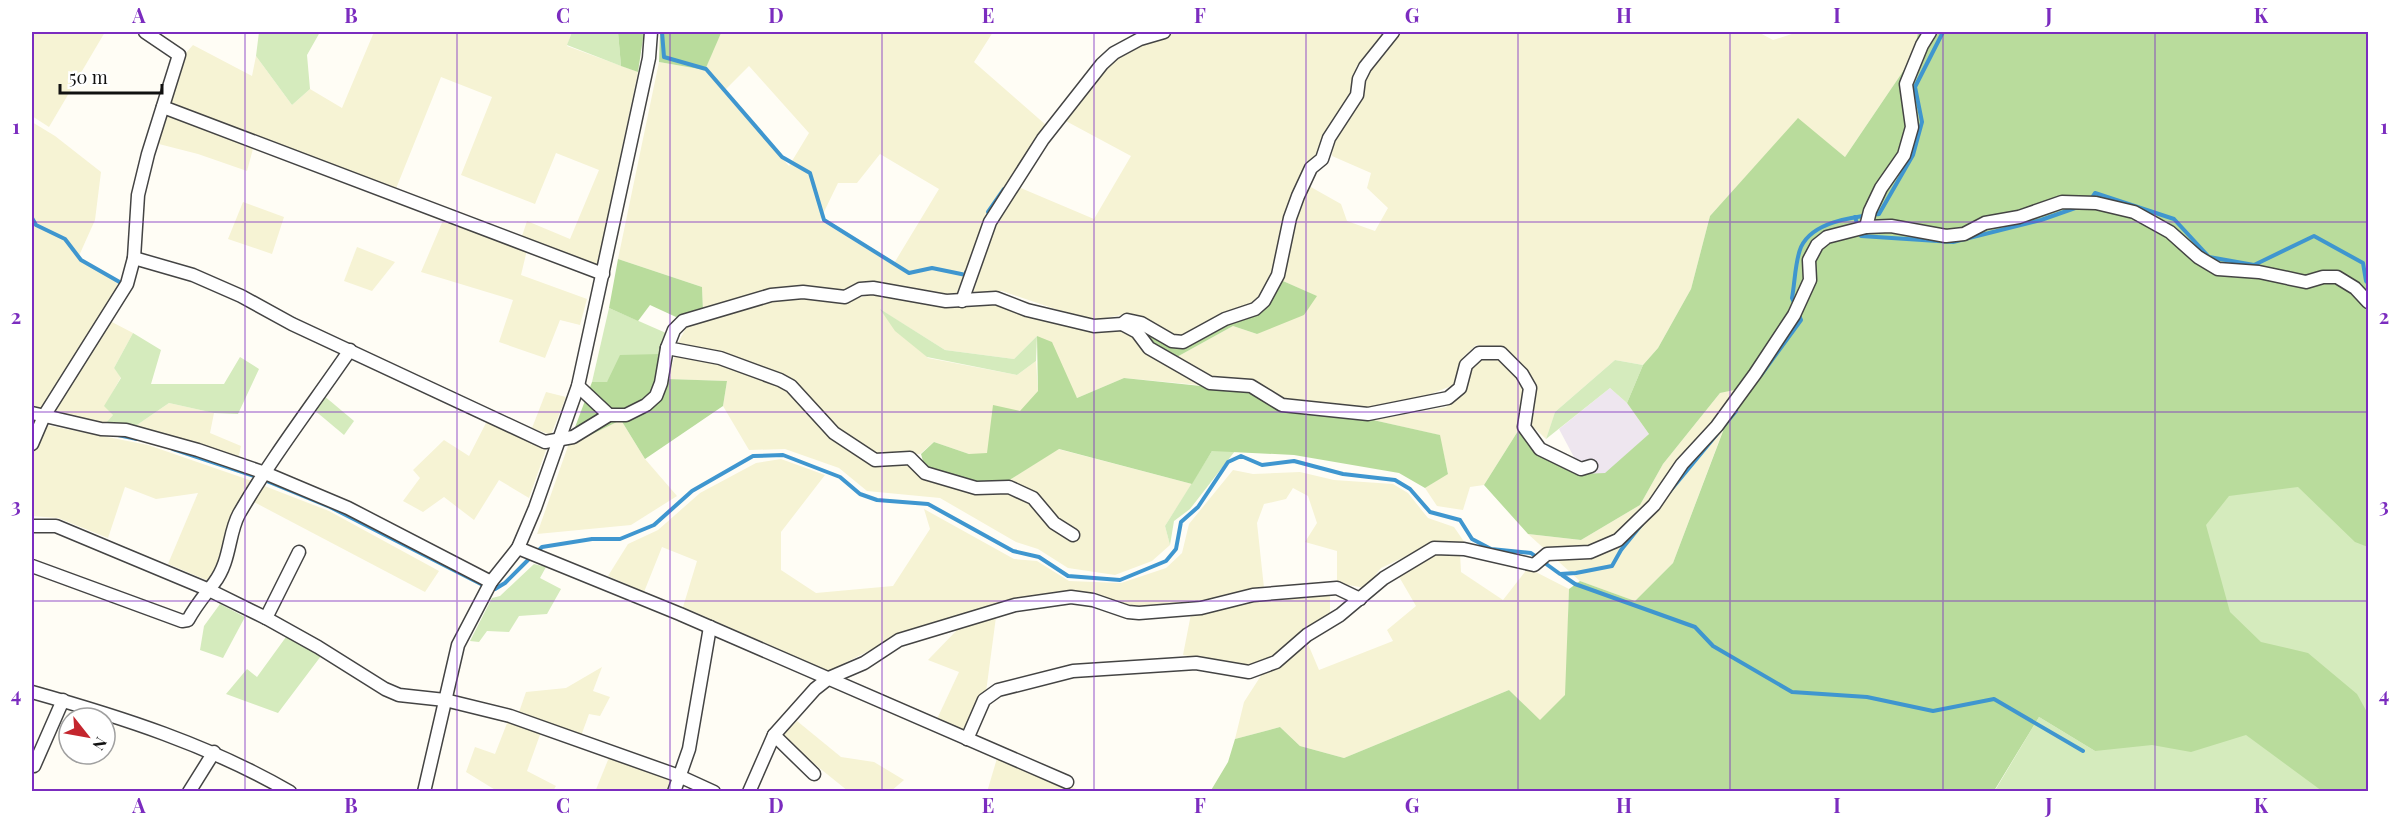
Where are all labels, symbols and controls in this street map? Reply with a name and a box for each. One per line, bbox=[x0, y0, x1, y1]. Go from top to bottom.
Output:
text: A bbox=[131, 1, 146, 28]
text: B bbox=[344, 1, 358, 28]
text: C bbox=[556, 1, 570, 28]
text: D bbox=[768, 1, 784, 28]
text: E bbox=[982, 1, 994, 28]
text: F bbox=[1194, 1, 1206, 28]
text: G bbox=[1405, 1, 1420, 28]
text: H bbox=[1616, 1, 1632, 28]
text: I bbox=[1833, 1, 1841, 28]
text: J bbox=[2044, 1, 2053, 28]
text: K bbox=[2254, 1, 2269, 28]
scale bar bbox=[60, 57, 162, 95]
text: 50 m bbox=[69, 65, 108, 89]
text: 1 bbox=[12, 112, 20, 139]
text: 1 bbox=[2380, 112, 2388, 139]
text: 2 bbox=[11, 302, 21, 329]
text: 2 bbox=[2379, 302, 2389, 329]
text: 3 bbox=[11, 491, 21, 518]
text: 3 bbox=[2379, 491, 2389, 518]
text: 4 bbox=[11, 680, 21, 707]
text: 4 bbox=[2379, 680, 2389, 707]
north arrow bbox=[57, 706, 117, 766]
text: N bbox=[88, 734, 112, 755]
text: A bbox=[131, 791, 146, 818]
text: B bbox=[344, 791, 358, 818]
text: C bbox=[556, 791, 570, 818]
text: D bbox=[768, 791, 784, 818]
text: E bbox=[982, 791, 994, 818]
text: F bbox=[1194, 791, 1206, 818]
text: G bbox=[1405, 791, 1420, 818]
text: H bbox=[1616, 791, 1632, 818]
text: I bbox=[1833, 791, 1841, 818]
text: J bbox=[2044, 791, 2053, 818]
text: K bbox=[2254, 791, 2269, 818]

